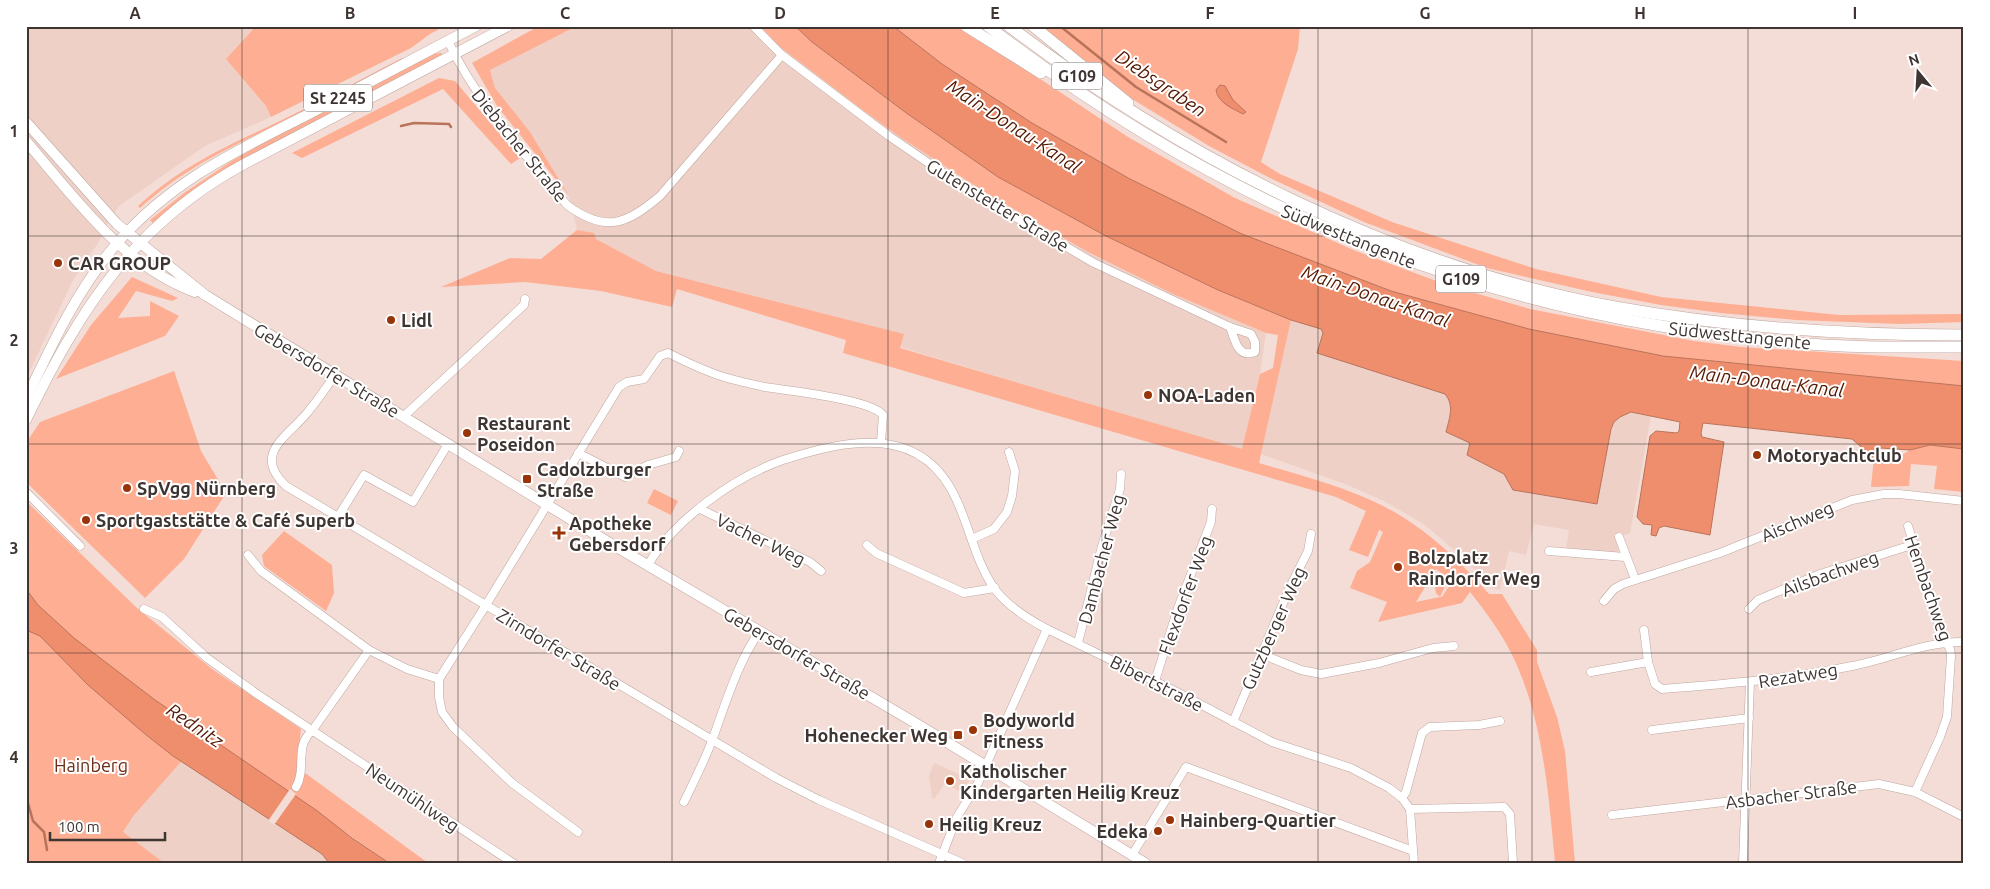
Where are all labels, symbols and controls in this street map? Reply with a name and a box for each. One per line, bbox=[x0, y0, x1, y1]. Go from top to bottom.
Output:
text: A bbox=[129, 4, 141, 22]
text: B bbox=[345, 4, 355, 22]
text: C bbox=[560, 4, 570, 22]
text: D bbox=[774, 4, 786, 22]
text: E bbox=[990, 4, 1000, 22]
text: F bbox=[1206, 4, 1215, 22]
text: G bbox=[1419, 4, 1431, 22]
text: H bbox=[1634, 4, 1646, 22]
text: I bbox=[1853, 4, 1857, 22]
water label: Diebsgraben bbox=[1112, 45, 1210, 121]
north arrow bbox=[1892, 48, 1942, 98]
text: N bbox=[1907, 50, 1921, 69]
road number: G109 bbox=[1052, 62, 1102, 90]
water label: Main-Donau-Kanal bbox=[943, 75, 1086, 178]
street label: Diebacher Straße bbox=[468, 84, 572, 206]
road number: St 2245 bbox=[304, 85, 372, 112]
text: 1 bbox=[9, 122, 19, 140]
street label: Gutenstetter Straße bbox=[923, 155, 1073, 255]
street label: Südwesttangente bbox=[1279, 200, 1419, 272]
place label: CAR GROUP bbox=[68, 253, 171, 273]
marker: CAR GROUP bbox=[52, 257, 64, 269]
water label: Main-Donau-Kanal bbox=[1299, 260, 1454, 332]
road number: G109 bbox=[1436, 266, 1486, 292]
place label: Lidl bbox=[401, 310, 433, 330]
marker: Lidl bbox=[385, 314, 397, 326]
street label: Südwesttangente bbox=[1668, 318, 1812, 352]
street label: Gebersdorfer Straße bbox=[251, 319, 403, 421]
text: 2 bbox=[9, 331, 19, 349]
water label: Main-Donau-Kanal bbox=[1689, 361, 1846, 401]
place label: NOA-Laden bbox=[1158, 385, 1255, 405]
marker: NOA-Laden bbox=[1142, 389, 1154, 401]
place label: Restaurant Poseidon bbox=[477, 413, 571, 454]
marker: Restaurant Poseidon bbox=[461, 427, 473, 439]
place label: Motoryachtclub bbox=[1767, 445, 1902, 465]
marker: Motoryachtclub bbox=[1751, 449, 1763, 461]
place label: Cadolzburger Straße bbox=[537, 459, 652, 500]
marker: Cadolzburger Straße bbox=[521, 473, 533, 485]
place label: SpVgg Nürnberg bbox=[137, 478, 276, 498]
marker: SpVgg Nürnberg bbox=[121, 482, 133, 494]
street label: Dambacher Weg bbox=[1074, 492, 1128, 626]
street label: Aischweg bbox=[1758, 497, 1836, 545]
street label: Vacher Weg bbox=[713, 509, 809, 569]
place label: Sportgaststätte & Café Superb bbox=[96, 510, 355, 530]
place label: Apotheke Gebersdorf bbox=[569, 513, 666, 554]
marker: Sportgaststätte & Café Superb bbox=[80, 514, 92, 526]
marker: Apotheke Gebersdorf bbox=[553, 527, 565, 539]
street label: Hembachweg bbox=[1902, 532, 1956, 644]
street label: Flexdorfer Weg bbox=[1154, 533, 1216, 657]
text: 3 bbox=[9, 539, 19, 557]
street label: Ailsbachweg bbox=[1779, 546, 1881, 600]
place label: Bolzplatz Raindorfer Weg bbox=[1408, 547, 1541, 588]
marker: Bolzplatz Raindorfer Weg bbox=[1392, 561, 1404, 573]
street label: Gutzberger Weg bbox=[1237, 563, 1309, 693]
street label: Gebersdorfer Straße bbox=[720, 603, 874, 703]
street label: Zirndorfer Straße bbox=[494, 604, 624, 694]
street label: Bibertstraße bbox=[1107, 651, 1207, 715]
street label: Rezatweg bbox=[1757, 659, 1839, 691]
water label: Rednitz bbox=[163, 698, 229, 753]
place label: Bodyworld Fitness bbox=[983, 710, 1075, 751]
marker: Bodyworld Fitness bbox=[967, 724, 979, 736]
place label: Hohenecker Weg bbox=[804, 725, 948, 745]
marker: Hohenecker Weg bbox=[952, 729, 964, 741]
text: 4 bbox=[9, 748, 19, 766]
park label: Hainberg bbox=[54, 755, 128, 775]
street label: Neumühlweg bbox=[363, 758, 463, 836]
place label: Katholischer Kindergarten Heilig Kreuz bbox=[960, 761, 1179, 802]
marker: Katholischer Kindergarten Heilig Kreuz bbox=[944, 775, 956, 787]
street label: Asbacher Straße bbox=[1724, 776, 1858, 812]
scale bar bbox=[50, 809, 165, 841]
place label: Hainberg-Quartier bbox=[1180, 810, 1337, 830]
place label: Heilig Kreuz bbox=[939, 814, 1042, 834]
marker: Hainberg-Quartier bbox=[1164, 814, 1176, 826]
text: 100 m bbox=[58, 818, 100, 835]
marker: Heilig Kreuz bbox=[923, 818, 935, 830]
place label: Edeka bbox=[1097, 821, 1148, 841]
marker: Edeka bbox=[1152, 825, 1164, 837]

